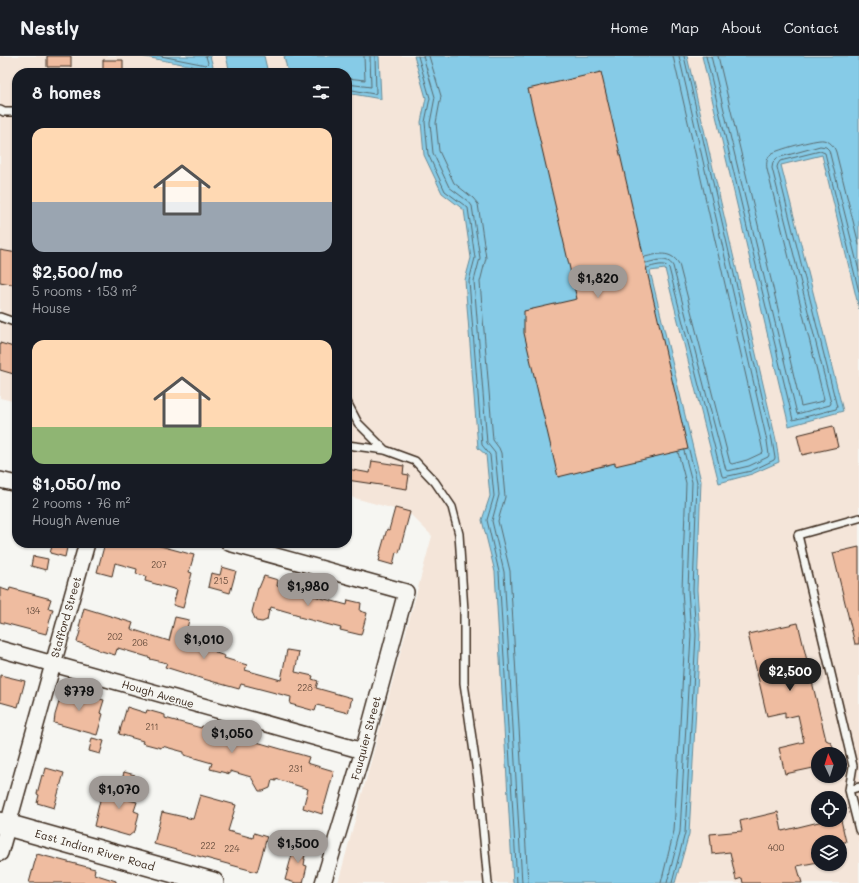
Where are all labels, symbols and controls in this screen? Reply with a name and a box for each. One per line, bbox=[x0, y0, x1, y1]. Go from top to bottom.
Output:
text: Nestly bbox=[20, 15, 79, 40]
text: Home bbox=[610, 18, 648, 37]
text: Map bbox=[670, 18, 699, 37]
text: About bbox=[721, 18, 762, 37]
text: Contact bbox=[784, 18, 839, 37]
text: 8 homes bbox=[32, 81, 101, 103]
icon: filters bbox=[310, 81, 332, 103]
icon: home bbox=[146, 154, 218, 226]
text: $2,500/mo bbox=[32, 260, 123, 282]
pin: $1,820 bbox=[565, 265, 631, 299]
text: $1,820 bbox=[577, 269, 619, 286]
text: 5 rooms · 153 m² bbox=[32, 282, 137, 299]
text: House bbox=[32, 299, 70, 316]
icon: home bbox=[146, 366, 218, 438]
text: $1,050/mo bbox=[32, 472, 121, 494]
text: 2 rooms · 76 m² bbox=[32, 494, 131, 511]
text: Hough Avenue bbox=[32, 511, 120, 528]
house number: 207 bbox=[151, 559, 167, 570]
pin: $1,980 bbox=[275, 573, 341, 607]
street label: Stafford Street bbox=[47, 574, 84, 659]
house number: 215 bbox=[214, 575, 228, 586]
text: $1,980 bbox=[287, 577, 329, 594]
house number: 134 bbox=[26, 605, 41, 616]
pin: $1,010 bbox=[171, 626, 237, 660]
text: $1,010 bbox=[184, 630, 224, 647]
house number: 202 bbox=[107, 631, 123, 642]
house number: 206 bbox=[132, 637, 148, 648]
pin: $2,500 bbox=[757, 658, 823, 692]
text: $2,500 bbox=[768, 662, 812, 679]
street label: Hough Avenue bbox=[120, 676, 196, 711]
pin: $779 bbox=[55, 678, 103, 712]
text: $779 bbox=[64, 682, 94, 699]
house number: 228 bbox=[297, 682, 313, 693]
street label: Fauquier Street bbox=[347, 694, 384, 782]
pin: $1,050 bbox=[199, 720, 265, 754]
house number: 211 bbox=[145, 721, 159, 732]
text: $1,050 bbox=[211, 724, 253, 741]
north arrow bbox=[811, 747, 847, 783]
map controls bbox=[811, 747, 847, 871]
house number: 231 bbox=[289, 763, 303, 774]
pin: $1,070 bbox=[86, 776, 152, 810]
text: $1,070 bbox=[98, 780, 140, 797]
button: locate bbox=[811, 791, 847, 827]
street label: East Indian River Road bbox=[33, 825, 157, 874]
pin: $1,500 bbox=[265, 830, 331, 864]
text: $1,500 bbox=[277, 834, 319, 851]
button: layers bbox=[811, 835, 847, 871]
house number: 222 bbox=[200, 840, 216, 851]
house number: 400 bbox=[768, 842, 785, 853]
house number: 224 bbox=[224, 843, 240, 854]

